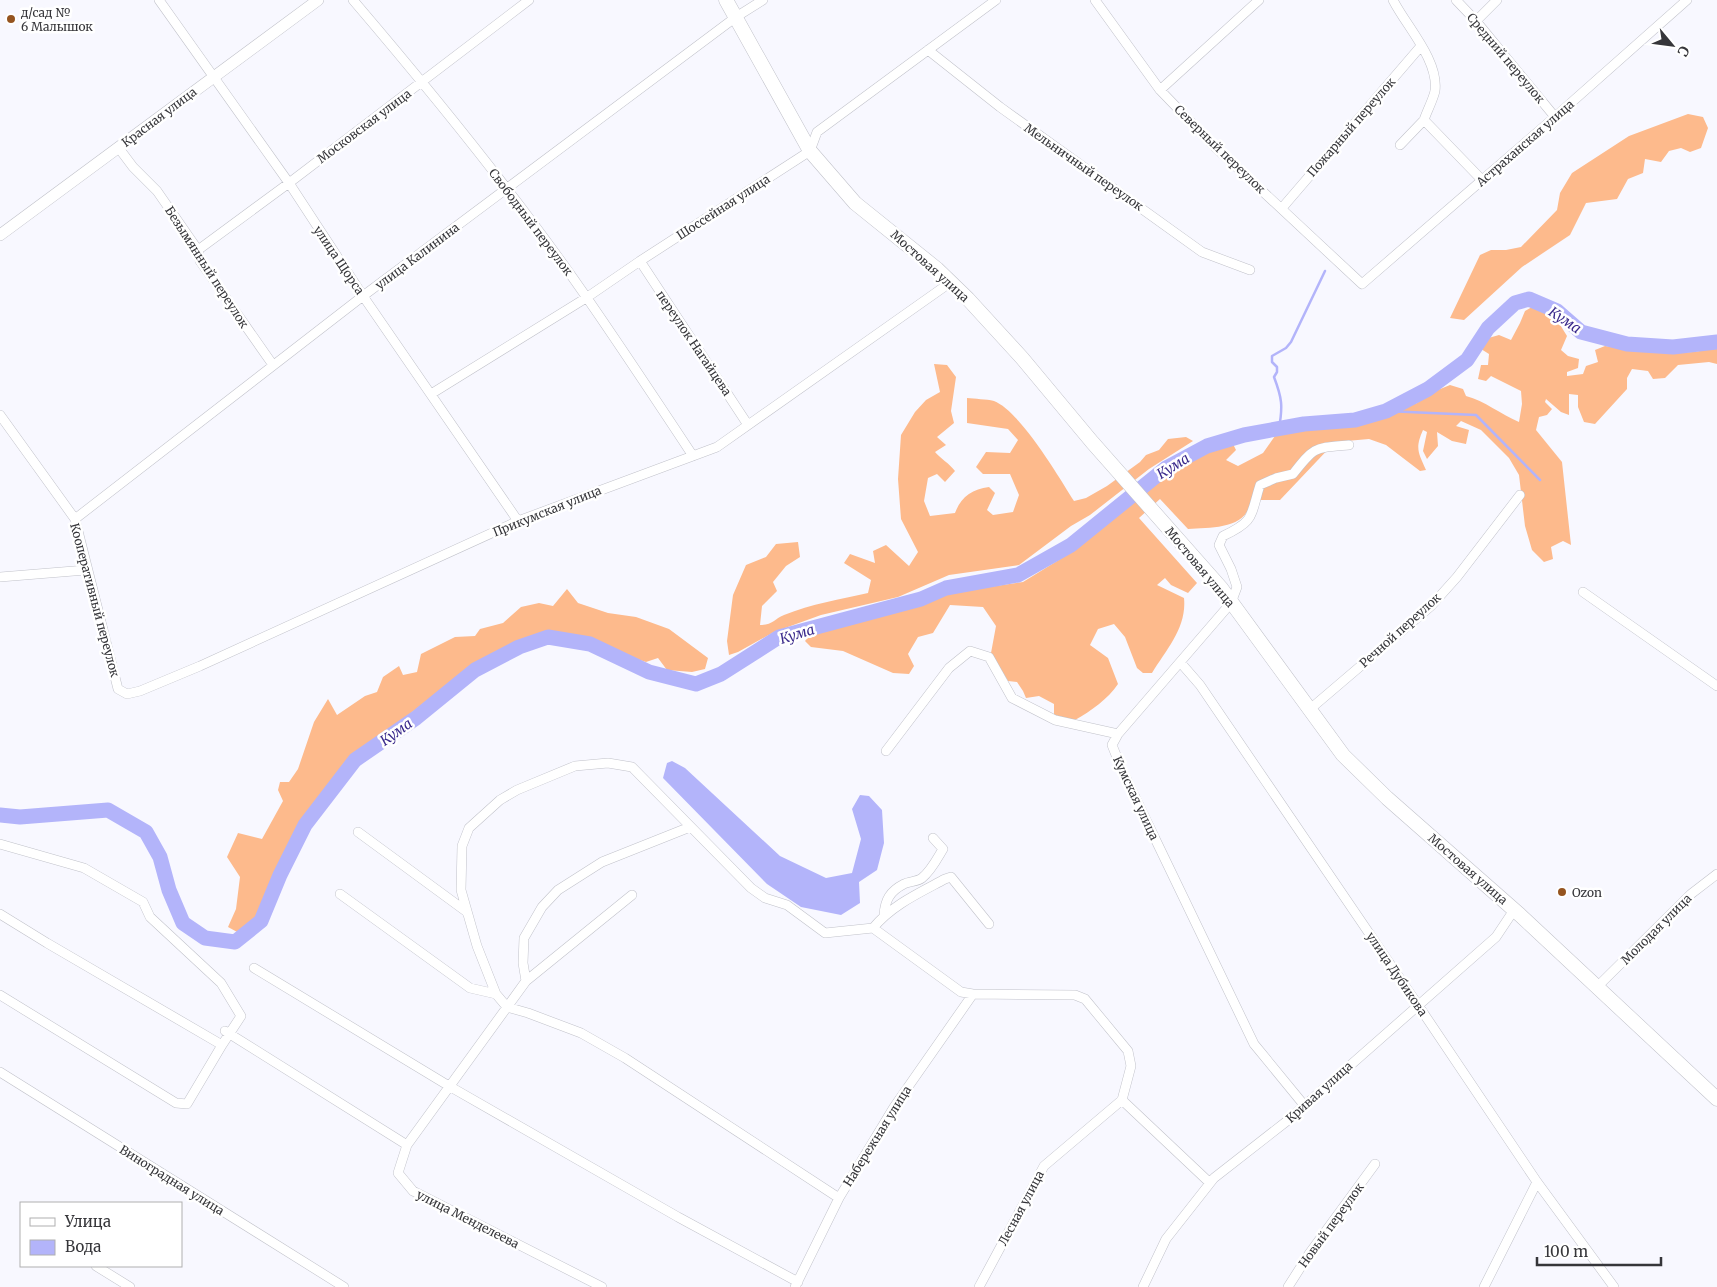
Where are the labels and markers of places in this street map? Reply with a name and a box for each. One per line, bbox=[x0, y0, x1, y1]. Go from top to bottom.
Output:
place label: д/сад № 6 Малышок bbox=[20, 5, 93, 34]
marker: д/сад № 6 Малышок bbox=[5, 13, 17, 25]
place label: Ozon bbox=[1572, 885, 1602, 900]
marker: Ozon bbox=[1556, 886, 1568, 898]

